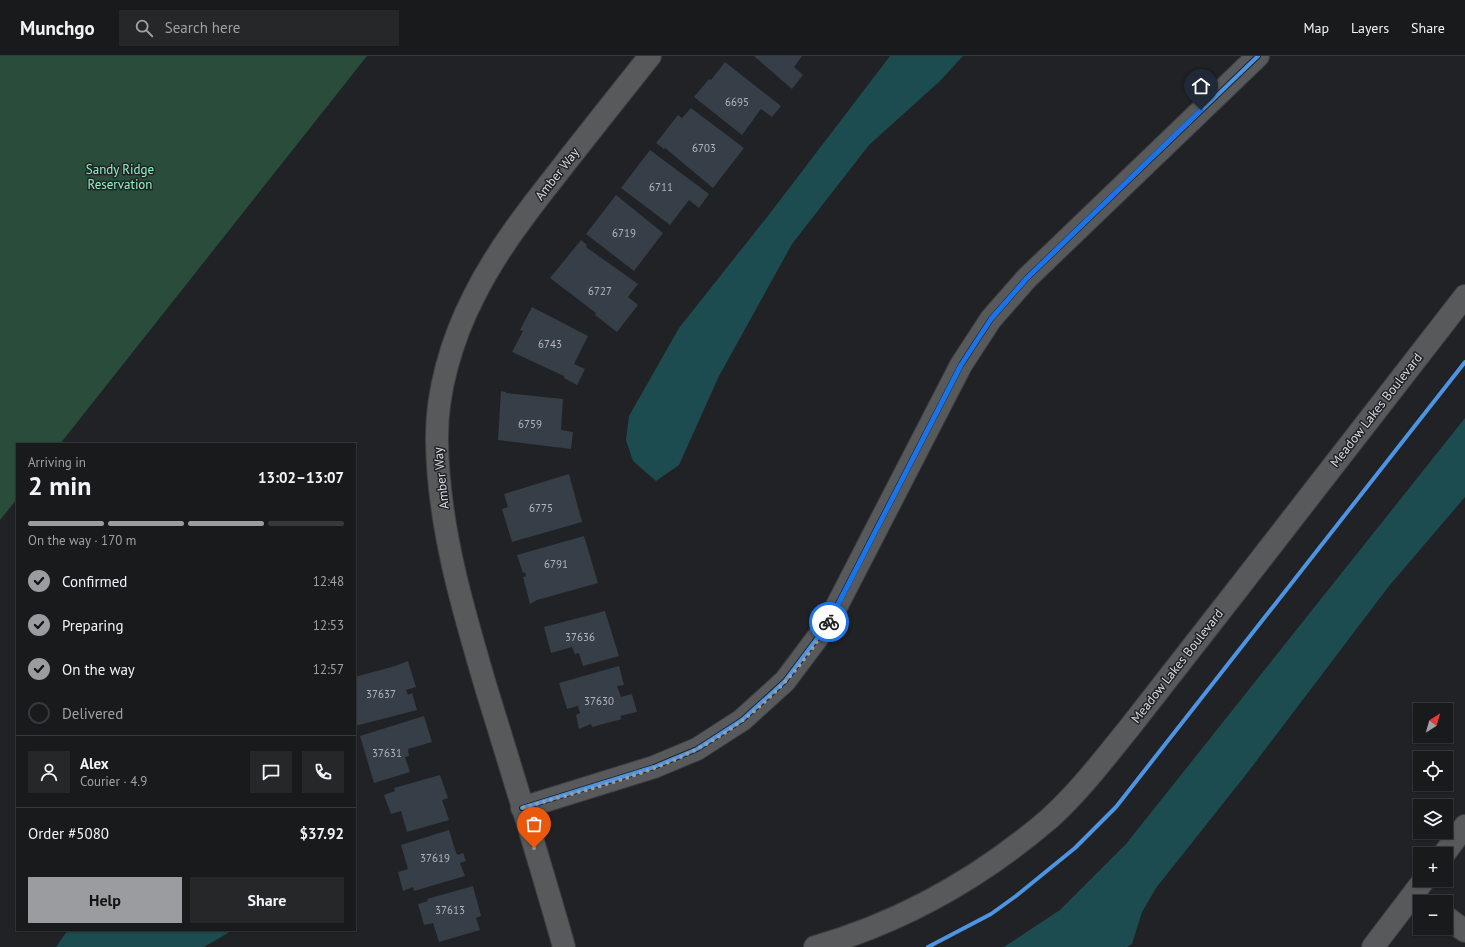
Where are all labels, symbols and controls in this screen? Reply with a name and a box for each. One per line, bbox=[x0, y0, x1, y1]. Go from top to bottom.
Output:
search box bbox=[119, 10, 399, 46]
text: Munchgo bbox=[20, 16, 95, 40]
icon: search bbox=[133, 17, 155, 39]
text: Search here bbox=[165, 18, 240, 37]
text: Map bbox=[1303, 19, 1329, 37]
text: Layers bbox=[1351, 19, 1389, 37]
text: Share bbox=[1411, 19, 1445, 37]
pin bbox=[1184, 69, 1218, 110]
icon: home bbox=[1190, 75, 1212, 97]
house number: 6695 bbox=[725, 95, 749, 109]
house number: 6703 bbox=[692, 141, 716, 155]
street label: Amber Way bbox=[531, 144, 583, 204]
park label: Sandy Ridge Reservation bbox=[86, 161, 154, 193]
house number: 6711 bbox=[649, 180, 673, 194]
house number: 6719 bbox=[612, 226, 636, 240]
house number: 6727 bbox=[588, 284, 612, 298]
house number: 6743 bbox=[538, 337, 562, 351]
street label: Meadow Lakes Boulevard bbox=[1326, 350, 1426, 470]
house number: 6759 bbox=[518, 417, 542, 431]
street label: Amber Way bbox=[429, 446, 453, 510]
text: Arriving in bbox=[28, 454, 86, 471]
text: 13:02–13:07 bbox=[258, 468, 344, 487]
text: 2 min bbox=[28, 469, 91, 502]
house number: 6775 bbox=[529, 501, 553, 515]
text: On the way · 170 m bbox=[28, 532, 136, 549]
house number: 6791 bbox=[544, 557, 568, 571]
icon: check bbox=[28, 570, 50, 592]
text: Confirmed bbox=[62, 572, 127, 591]
text: 12:48 bbox=[313, 573, 344, 590]
courier bbox=[809, 602, 849, 642]
street label: Meadow Lakes Boulevard bbox=[1127, 606, 1227, 726]
icon: bike bbox=[818, 611, 840, 633]
icon: check bbox=[28, 614, 50, 636]
text: Preparing bbox=[62, 616, 124, 635]
text: 12:53 bbox=[313, 617, 344, 634]
house number: 37636 bbox=[565, 630, 595, 644]
icon: check bbox=[28, 658, 50, 680]
text: On the way bbox=[62, 660, 135, 679]
text: 12:57 bbox=[313, 661, 344, 678]
house number: 37637 bbox=[366, 687, 396, 701]
house number: 37630 bbox=[584, 694, 614, 708]
north arrow bbox=[1413, 703, 1453, 743]
map controls bbox=[1413, 703, 1453, 935]
text: Delivered bbox=[62, 704, 123, 723]
house number: 37631 bbox=[372, 746, 402, 760]
button: person bbox=[28, 751, 70, 793]
button: chat bbox=[250, 751, 292, 793]
button: phone bbox=[302, 751, 344, 793]
button: locate bbox=[1413, 751, 1453, 791]
text: Alex bbox=[80, 754, 109, 773]
text: Courier · 4.9 bbox=[80, 773, 147, 790]
button: layers bbox=[1413, 799, 1453, 839]
pin bbox=[517, 807, 551, 848]
icon: bag bbox=[523, 813, 545, 835]
text: Order #5080 bbox=[28, 824, 109, 843]
text: $37.92 bbox=[300, 824, 344, 843]
button: + bbox=[1413, 847, 1453, 887]
house number: 37619 bbox=[420, 851, 450, 865]
button: Help bbox=[28, 877, 182, 923]
button: Share bbox=[190, 877, 344, 923]
button: − bbox=[1413, 895, 1453, 935]
house number: 37613 bbox=[435, 903, 465, 917]

